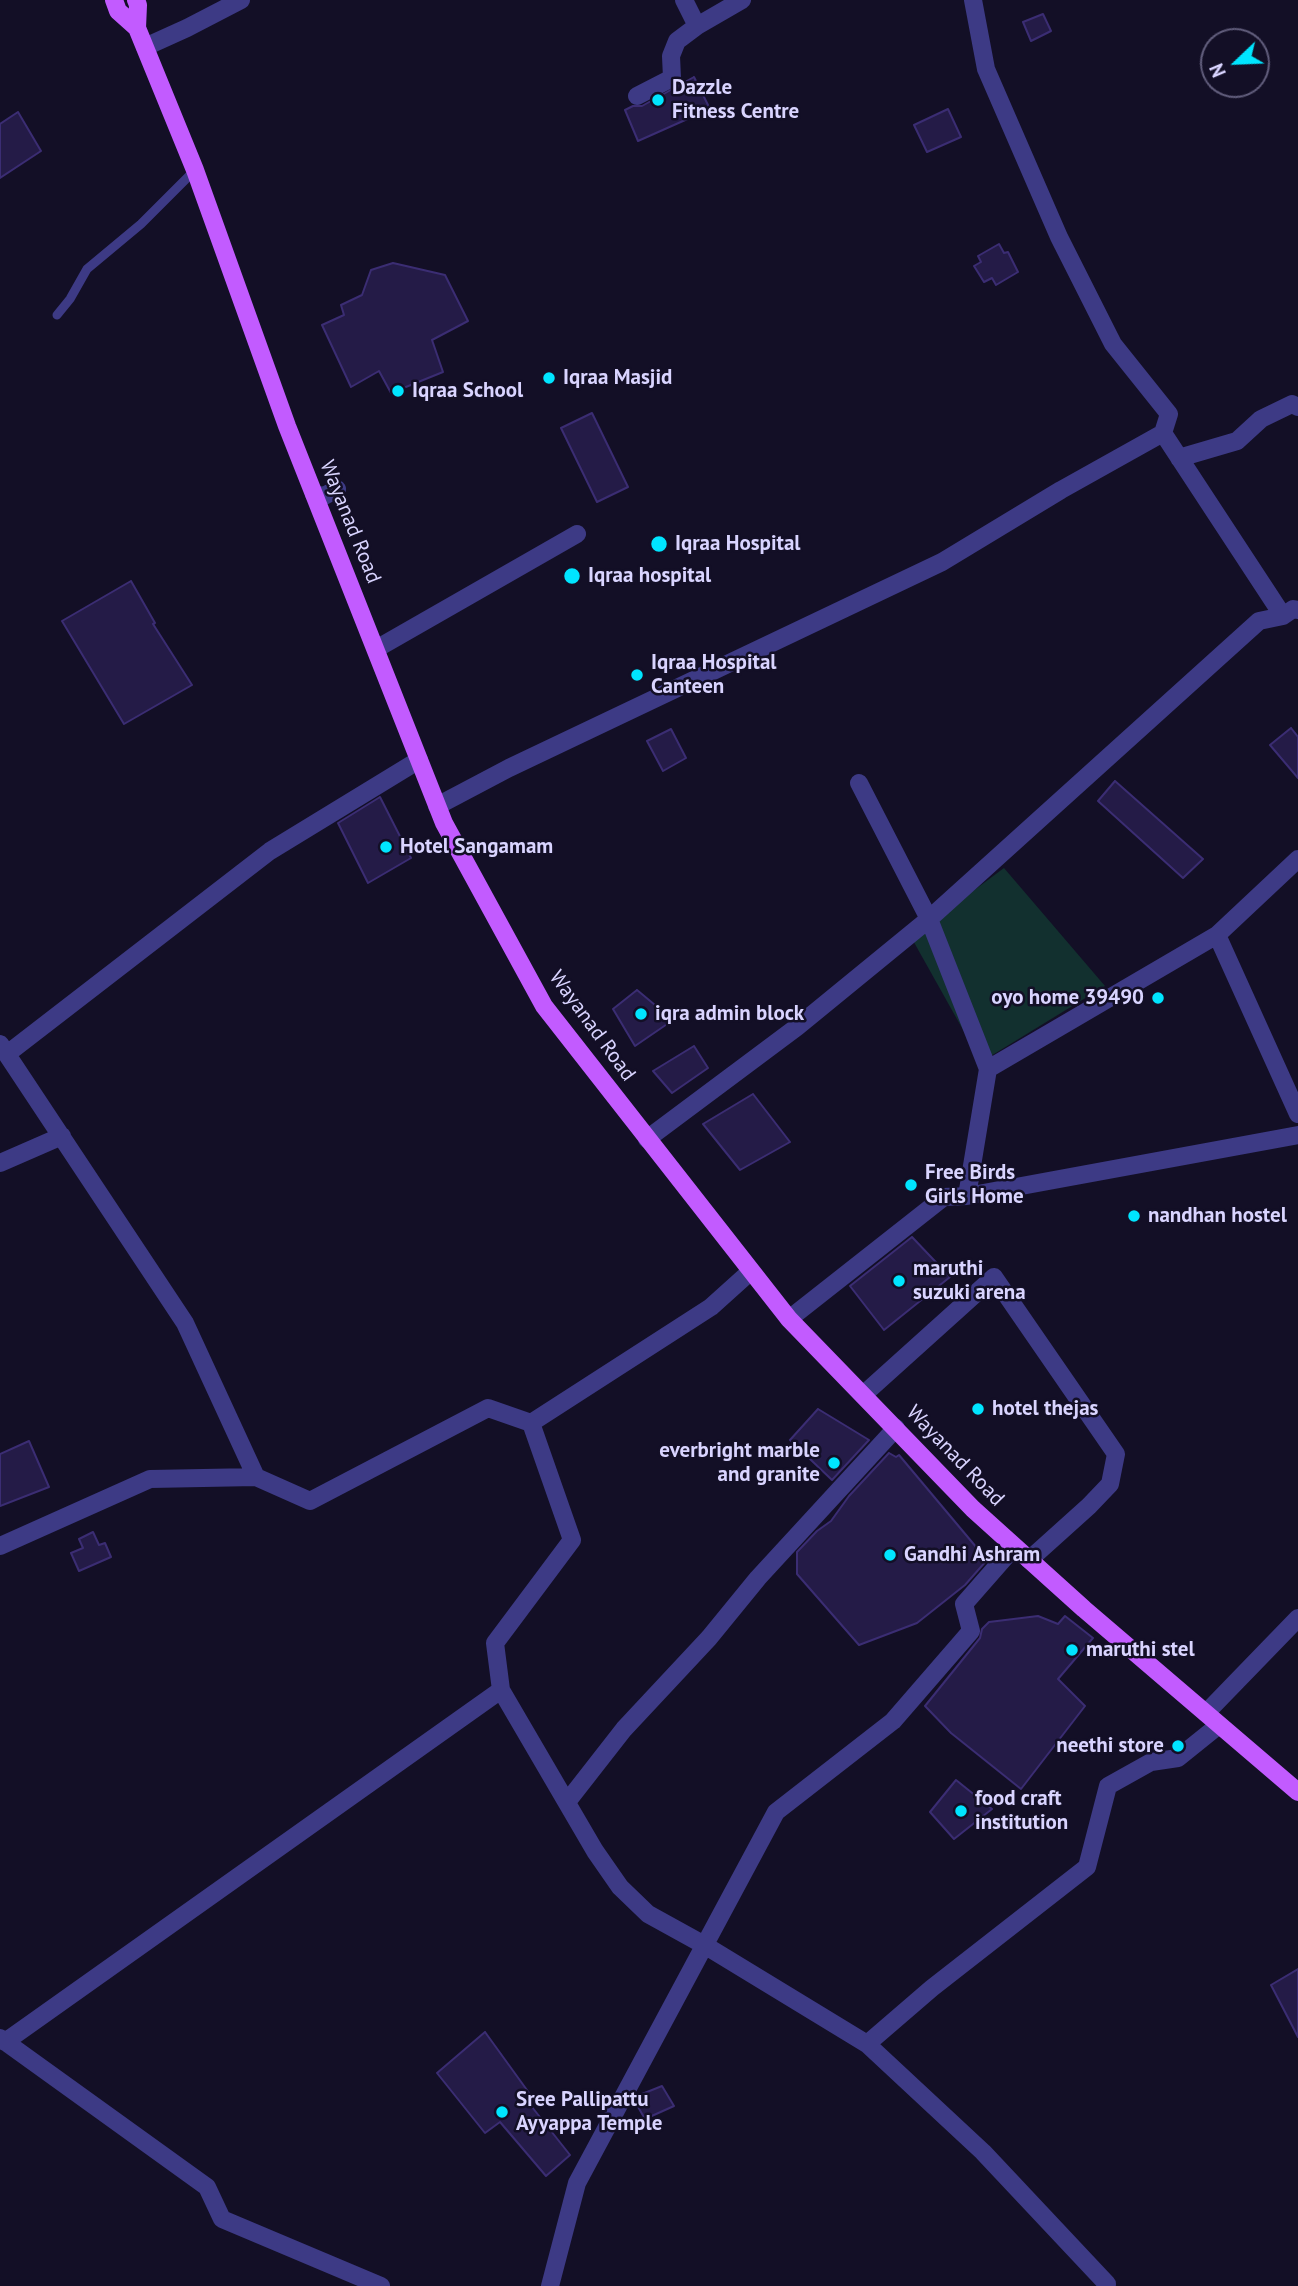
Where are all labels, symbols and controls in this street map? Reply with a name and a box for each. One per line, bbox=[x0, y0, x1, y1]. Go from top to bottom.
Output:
north arrow bbox=[1200, 28, 1270, 98]
text: N bbox=[1204, 60, 1231, 81]
place label: Dazzle Fitness Centre bbox=[672, 75, 799, 125]
marker: Dazzle Fitness Centre bbox=[650, 92, 666, 108]
place label: Iqraa Masjid bbox=[563, 365, 672, 391]
marker: Iqraa Masjid bbox=[541, 370, 557, 386]
place label: Iqraa School bbox=[412, 378, 523, 404]
marker: Iqraa School bbox=[390, 383, 406, 399]
street label: Wayanad Road bbox=[314, 457, 386, 587]
place label: Iqraa Hospital bbox=[675, 531, 800, 557]
marker: Iqraa Hospital bbox=[649, 534, 669, 554]
place label: Iqraa hospital bbox=[588, 563, 711, 589]
marker: Iqraa hospital bbox=[562, 566, 582, 586]
place label: Iqraa Hospital Canteen bbox=[651, 650, 776, 700]
marker: Iqraa Hospital Canteen bbox=[629, 667, 645, 683]
place label: Hotel Sangamam bbox=[400, 834, 553, 860]
marker: Hotel Sangamam bbox=[378, 839, 394, 855]
street label: Wayanad Road bbox=[543, 966, 641, 1086]
place label: oyo home 39490 bbox=[991, 985, 1144, 1011]
marker: oyo home 39490 bbox=[1150, 990, 1166, 1006]
place label: iqra admin block bbox=[655, 1001, 804, 1027]
marker: iqra admin block bbox=[633, 1006, 649, 1022]
place label: Free Birds Girls Home bbox=[925, 1160, 1024, 1210]
marker: Free Birds Girls Home bbox=[903, 1177, 919, 1193]
place label: nandhan hostel bbox=[1148, 1203, 1287, 1229]
marker: nandhan hostel bbox=[1126, 1208, 1142, 1224]
place label: maruthi suzuki arena bbox=[913, 1256, 1026, 1306]
marker: maruthi suzuki arena bbox=[891, 1273, 907, 1289]
place label: hotel thejas bbox=[992, 1396, 1098, 1422]
street label: Wayanad Road bbox=[901, 1400, 1009, 1512]
marker: hotel thejas bbox=[970, 1401, 986, 1417]
place label: everbright marble and granite bbox=[659, 1438, 820, 1488]
marker: everbright marble and granite bbox=[826, 1455, 842, 1471]
place label: Gandhi Ashram bbox=[904, 1542, 1040, 1568]
marker: Gandhi Ashram bbox=[882, 1547, 898, 1563]
place label: maruthi stel bbox=[1086, 1637, 1195, 1663]
marker: maruthi stel bbox=[1064, 1642, 1080, 1658]
place label: neethi store bbox=[1056, 1733, 1164, 1759]
marker: neethi store bbox=[1170, 1738, 1186, 1754]
place label: food craft institution bbox=[975, 1786, 1068, 1836]
marker: food craft institution bbox=[953, 1803, 969, 1819]
place label: Sree Pallipattu Ayyappa Temple bbox=[516, 2087, 662, 2137]
marker: Sree Pallipattu Ayyappa Temple bbox=[494, 2104, 510, 2120]

